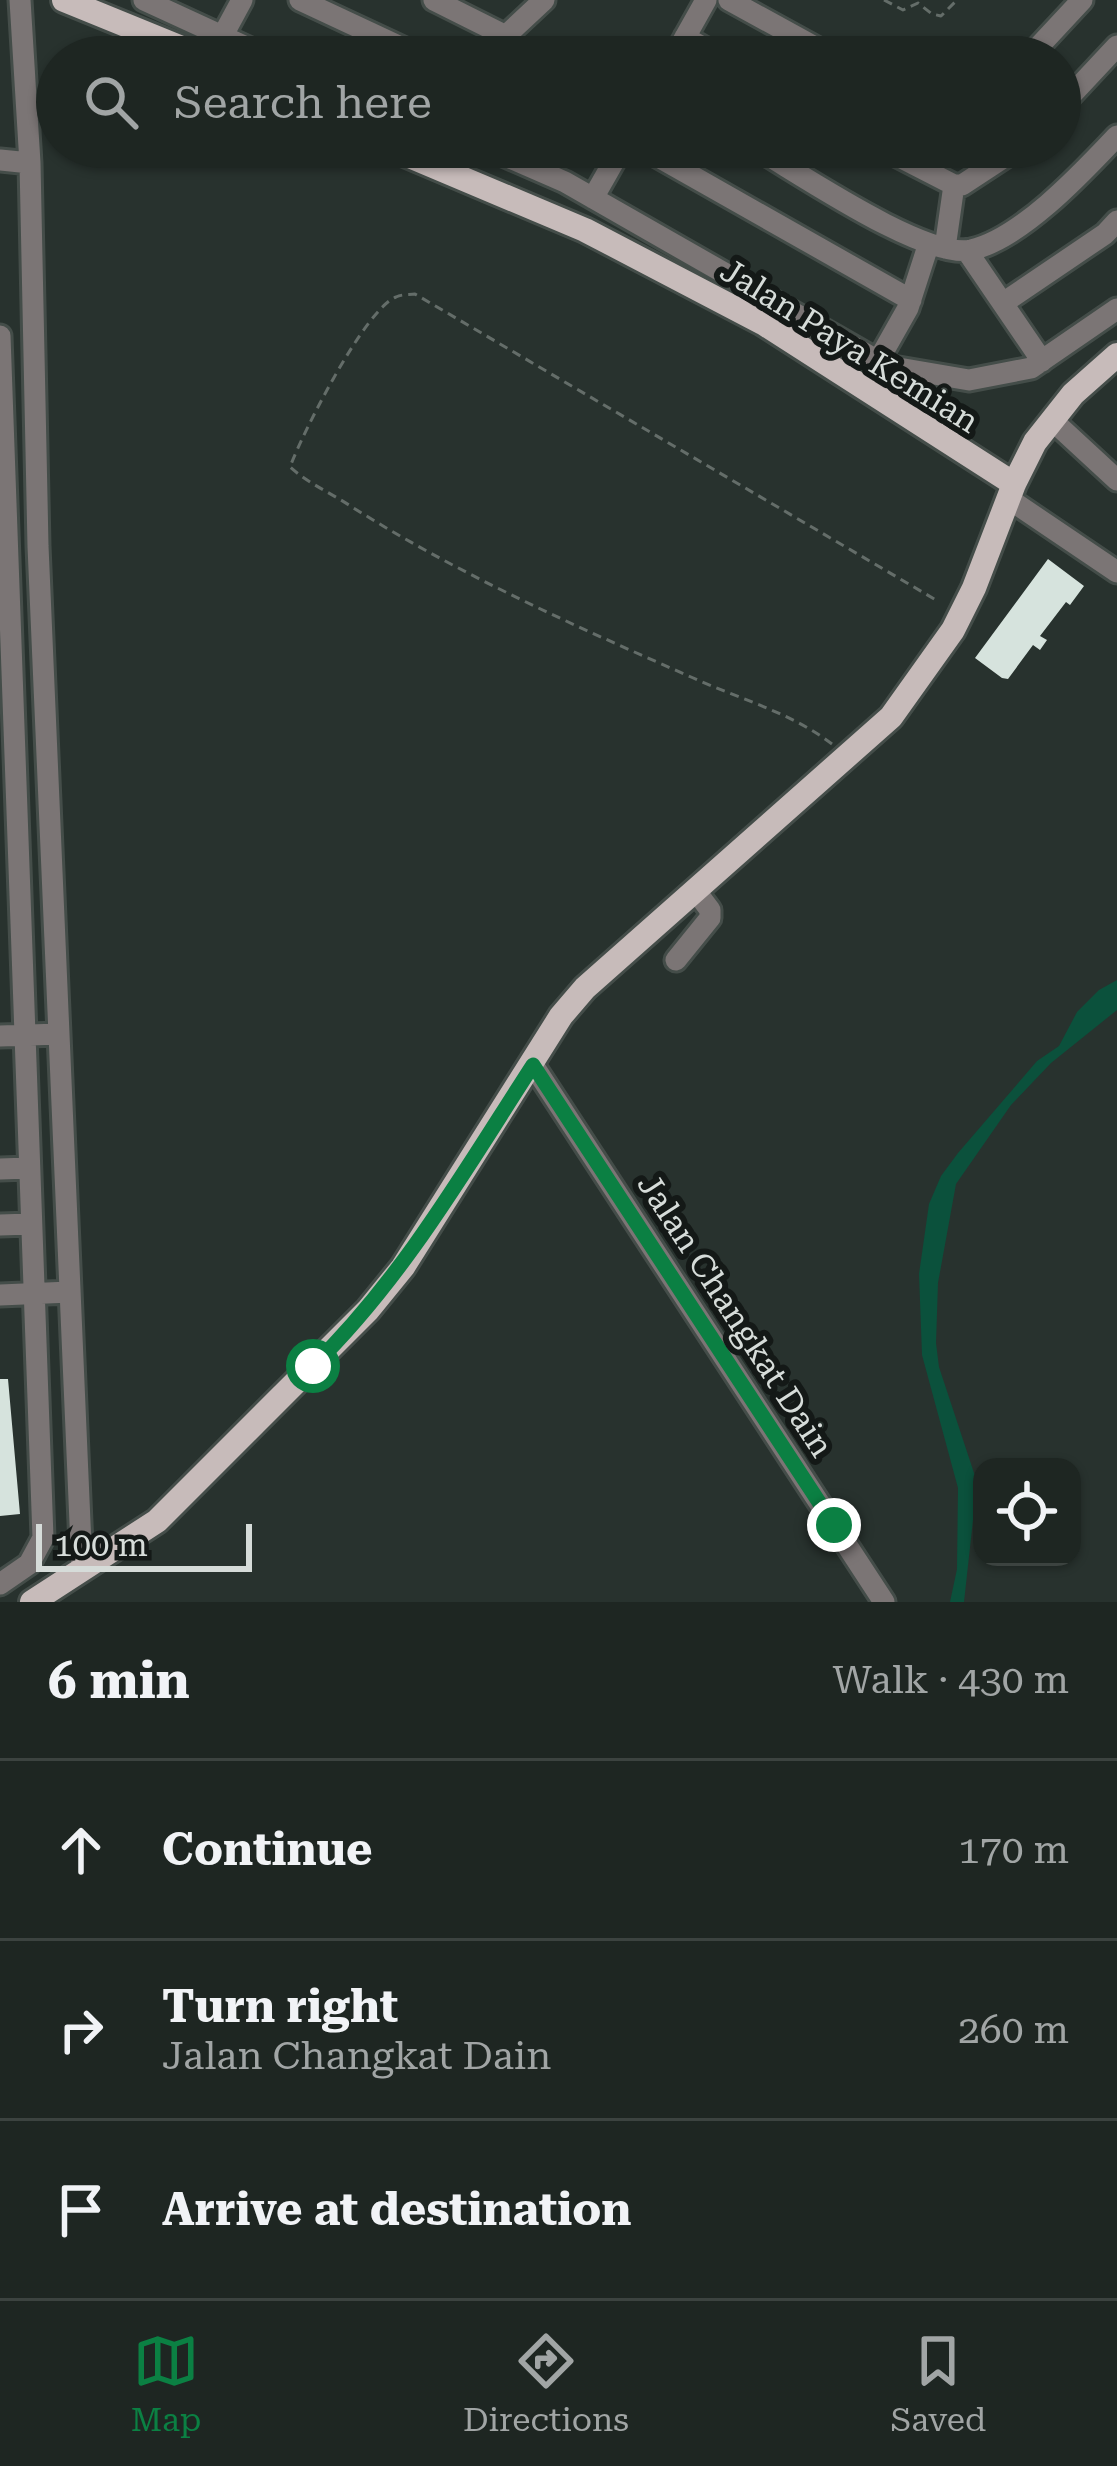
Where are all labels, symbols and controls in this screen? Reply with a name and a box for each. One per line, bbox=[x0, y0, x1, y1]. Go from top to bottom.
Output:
search box bbox=[36, 36, 1081, 168]
icon: search bbox=[78, 69, 144, 135]
text: Search here bbox=[174, 76, 432, 129]
street label: Jalan Paya Kemian bbox=[713, 250, 986, 441]
street label: Jalan Changkat Dain bbox=[629, 1166, 842, 1464]
route start bbox=[286, 1339, 340, 1393]
map controls bbox=[973, 1458, 1081, 1566]
button: locate bbox=[973, 1458, 1081, 1566]
route end bbox=[807, 1498, 861, 1552]
scale bar bbox=[36, 1518, 252, 1571]
text: 100 m bbox=[54, 1525, 148, 1564]
text: 6 min bbox=[48, 1651, 190, 1710]
text: Walk · 430 m bbox=[833, 1657, 1069, 1703]
icon: ahead bbox=[48, 1817, 114, 1883]
text: Continue bbox=[162, 1823, 373, 1876]
text: 170 m bbox=[958, 1827, 1069, 1873]
text: Turn right bbox=[162, 1980, 398, 2033]
icon: right bbox=[48, 1997, 114, 2063]
text: 260 m bbox=[958, 2007, 1069, 2053]
text: Jalan Changkat Dain bbox=[162, 2033, 551, 2079]
icon: arrive bbox=[48, 2177, 114, 2243]
text: Arrive at destination bbox=[162, 2183, 631, 2236]
tab: Map bbox=[131, 2328, 201, 2439]
tab: Directions bbox=[463, 2328, 629, 2439]
tab: Saved bbox=[891, 2328, 986, 2439]

